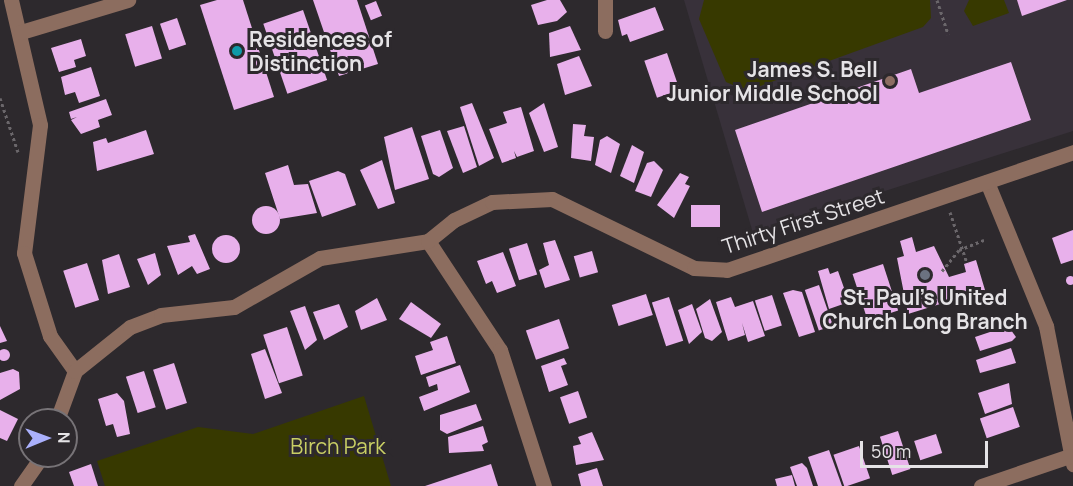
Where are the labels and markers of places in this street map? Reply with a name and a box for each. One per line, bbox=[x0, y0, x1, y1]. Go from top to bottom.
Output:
place label: Residences of Distinction bbox=[249, 26, 392, 76]
marker: Residences of Distinction bbox=[230, 44, 244, 58]
place label: James S. Bell Junior Middle School bbox=[666, 56, 878, 106]
marker: James S. Bell Junior Middle School bbox=[883, 74, 897, 88]
marker: St. Paul's United Church Long Branch bbox=[918, 268, 932, 282]
place label: St. Paul's United Church Long Branch bbox=[822, 284, 1028, 334]

